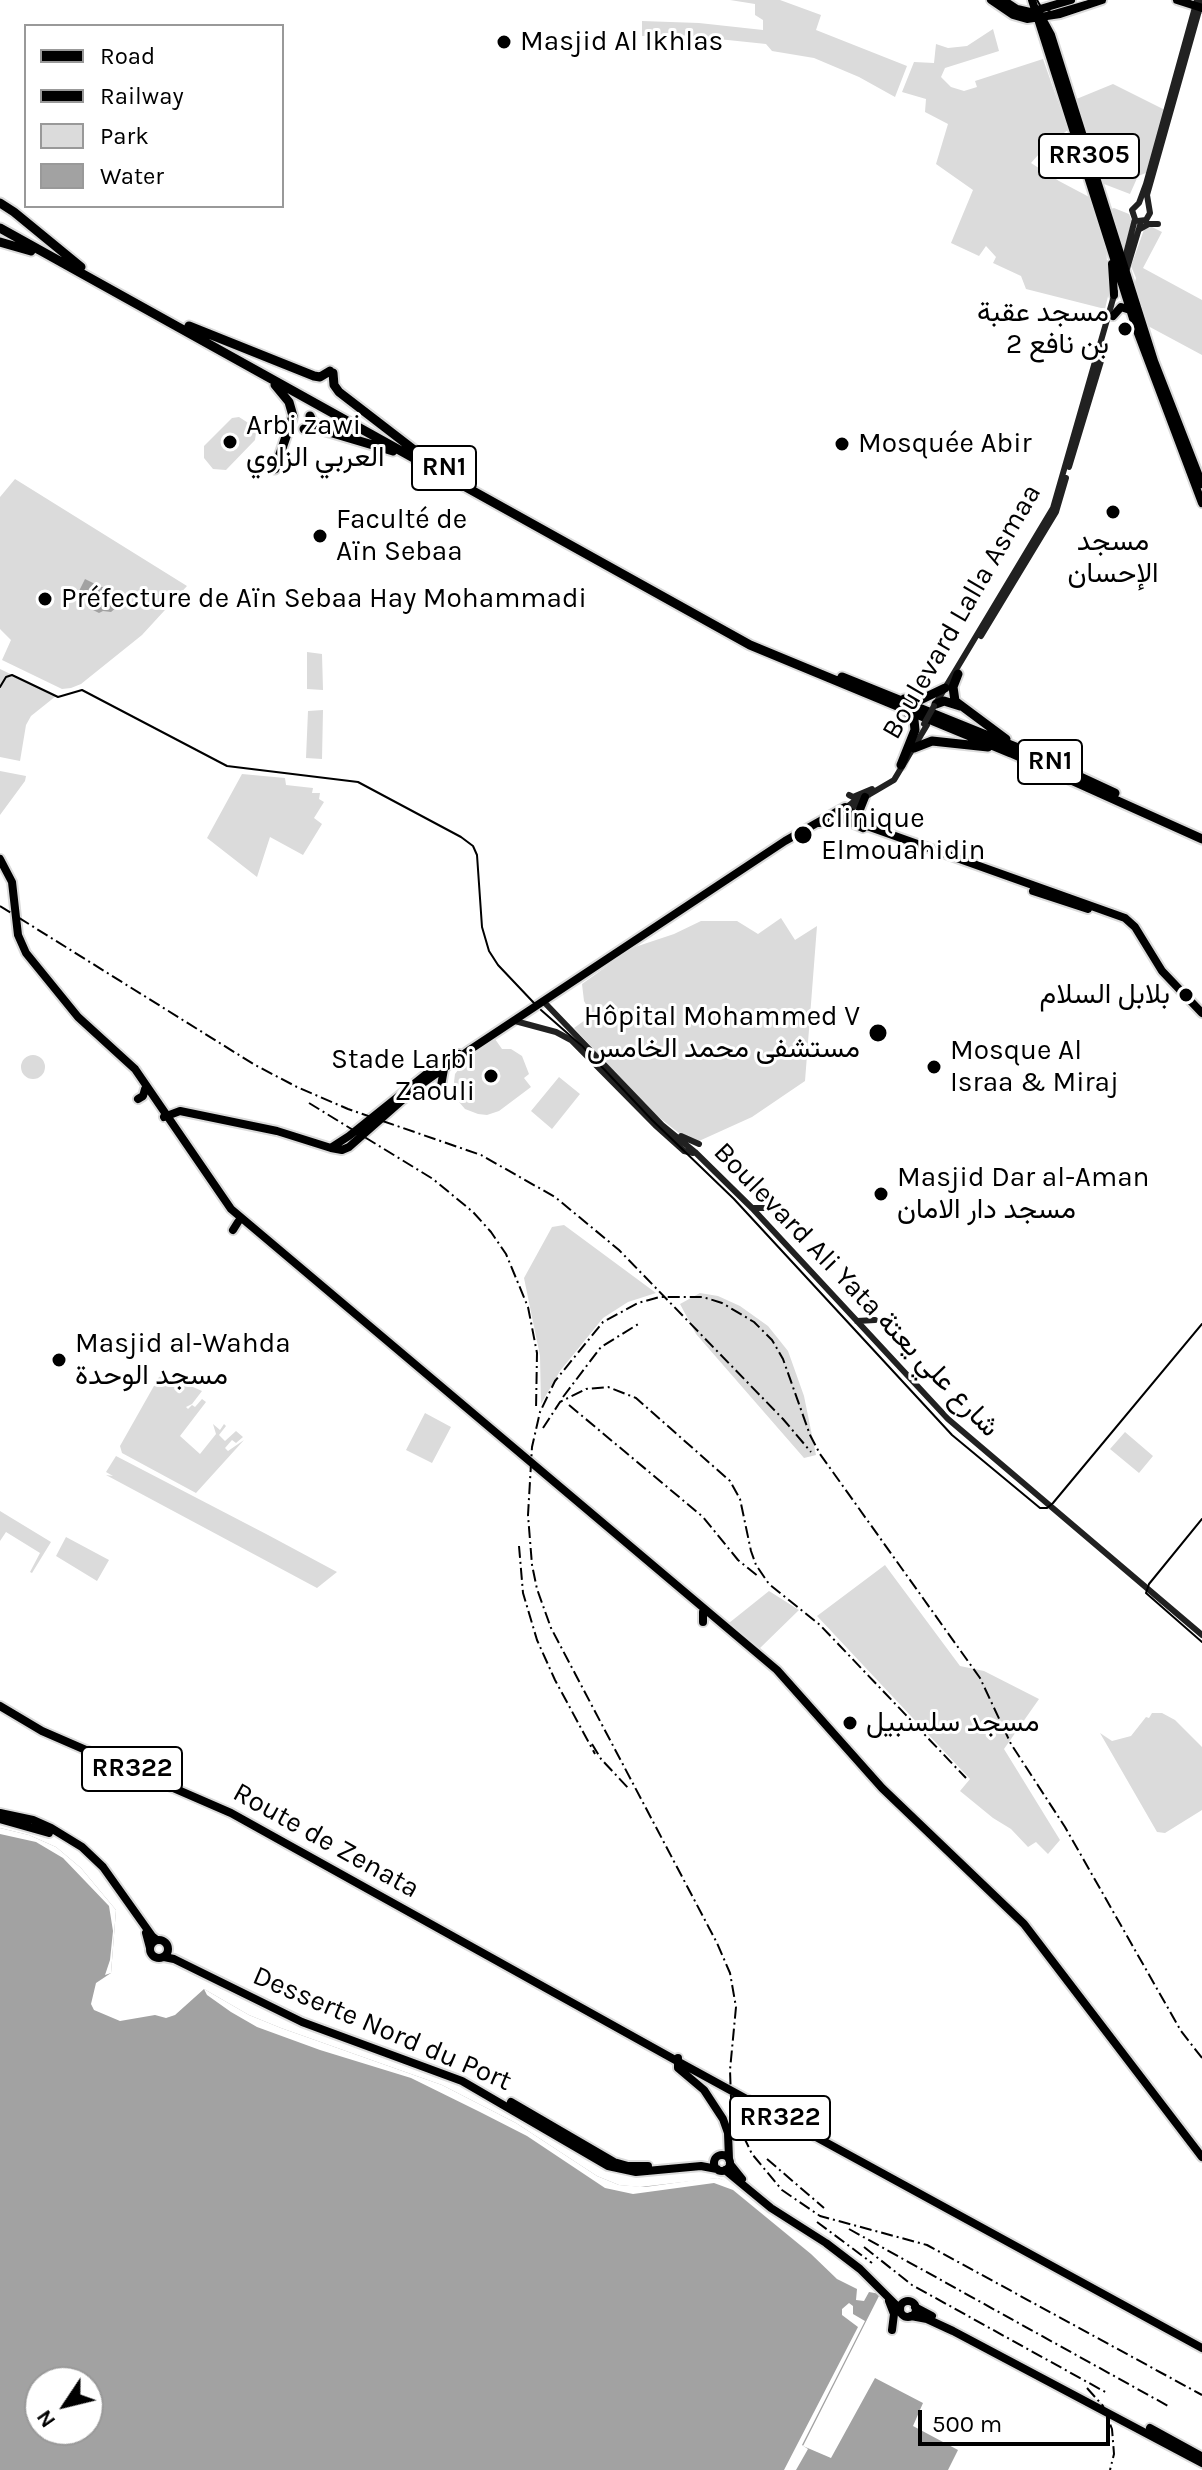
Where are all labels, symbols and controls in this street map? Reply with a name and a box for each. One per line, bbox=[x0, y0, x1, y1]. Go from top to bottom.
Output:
legend bbox=[24, 24, 284, 208]
place label: Masjid Al Ikhlas bbox=[520, 25, 723, 59]
marker: Masjid Al Ikhlas bbox=[495, 33, 513, 51]
text: Road bbox=[100, 42, 155, 70]
text: Railway bbox=[100, 82, 184, 110]
text: Park bbox=[100, 122, 149, 150]
road number: RR305 bbox=[1039, 134, 1139, 178]
text: Water bbox=[100, 162, 164, 190]
place label: مسجد عقبة بن نافع 2 bbox=[977, 296, 1109, 362]
marker: مسجد عقبة بن نافع 2 bbox=[1116, 320, 1134, 338]
place label: Arbi zawi العربي الزاوي bbox=[246, 409, 385, 475]
place label: Mosquée Abir bbox=[858, 427, 1032, 461]
marker: Arbi zawi العربي الزاوي bbox=[221, 433, 239, 451]
marker: Mosquée Abir bbox=[833, 435, 851, 453]
road number: RN1 bbox=[412, 446, 476, 490]
street label: Boulevard Lalla Asmaa bbox=[875, 479, 1049, 745]
place label: Faculté de Aïn Sebaa bbox=[336, 503, 467, 569]
marker: مسجد الإحسان bbox=[1104, 503, 1122, 521]
place label: مسجد الإحسان bbox=[1067, 525, 1159, 591]
marker: Faculté de Aïn Sebaa bbox=[311, 527, 329, 545]
place label: Préfecture de Aïn Sebaa Hay Mohammadi bbox=[61, 582, 587, 616]
marker: Préfecture de Aïn Sebaa Hay Mohammadi bbox=[36, 590, 54, 608]
road number: RN1 bbox=[1018, 740, 1082, 784]
place label: clinique Elmouahidin bbox=[821, 802, 986, 868]
marker: clinique Elmouahidin bbox=[792, 824, 814, 846]
place label: بلابل السلام bbox=[1039, 978, 1170, 1012]
marker: بلابل السلام bbox=[1177, 986, 1195, 1004]
place label: Hôpital Mohammed V مستشفى محمد الخامس bbox=[584, 1000, 860, 1066]
marker: Hôpital Mohammed V مستشفى محمد الخامس bbox=[867, 1022, 889, 1044]
place label: Mosque Al Israa & Miraj bbox=[950, 1034, 1119, 1100]
place label: Stade Larbi Zaouli bbox=[331, 1043, 475, 1109]
marker: Mosque Al Israa & Miraj bbox=[925, 1058, 943, 1076]
marker: Stade Larbi Zaouli bbox=[482, 1067, 500, 1085]
street label: Boulevard Ali Yata شارع علي يعتة bbox=[706, 1136, 1006, 1444]
place label: Masjid Dar al-Aman مسجد دار الامان bbox=[897, 1161, 1149, 1227]
marker: Masjid Dar al-Aman مسجد دار الامان bbox=[872, 1185, 890, 1203]
place label: Masjid al-Wahda مسجد الوحدة bbox=[75, 1327, 291, 1393]
marker: Masjid al-Wahda مسجد الوحدة bbox=[50, 1351, 68, 1369]
place label: مسجد سلسبيل bbox=[866, 1706, 1039, 1740]
marker: مسجد سلسبيل bbox=[841, 1714, 859, 1732]
road number: RR322 bbox=[82, 1747, 182, 1791]
street label: Route de Zenata bbox=[227, 1776, 425, 1906]
street label: Desserte Nord du Port bbox=[248, 1959, 516, 2099]
road number: RR322 bbox=[730, 2096, 830, 2140]
north arrow bbox=[24, 2366, 104, 2446]
scale bar bbox=[922, 2394, 1114, 2444]
text: N bbox=[31, 2405, 61, 2433]
text: 500 m bbox=[932, 2410, 1002, 2438]

